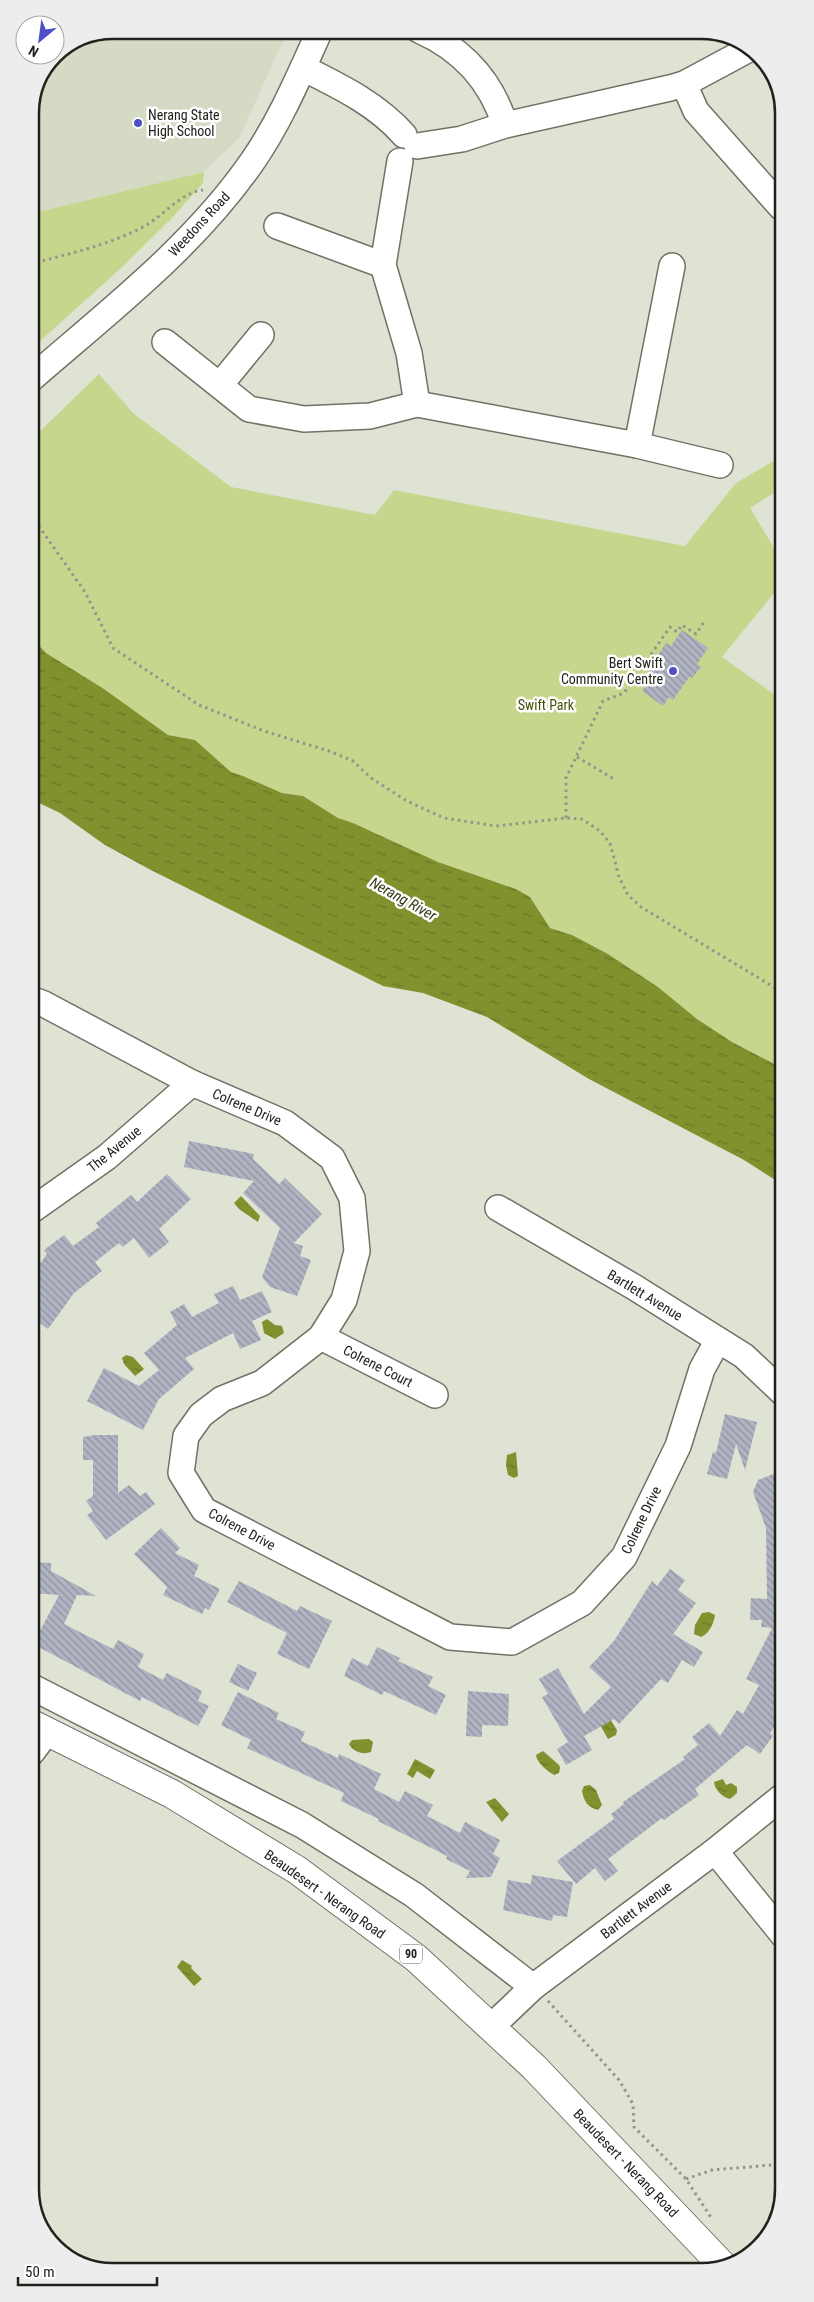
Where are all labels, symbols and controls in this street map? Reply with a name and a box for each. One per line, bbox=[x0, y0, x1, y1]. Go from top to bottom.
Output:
north arrow bbox=[15, 15, 65, 65]
text: N bbox=[26, 42, 41, 60]
place label: Nerang State High School bbox=[148, 107, 220, 139]
marker: Nerang State High School bbox=[132, 117, 144, 129]
street label: Weedons Road bbox=[165, 189, 233, 259]
place label: Bert Swift Community Centre bbox=[561, 655, 663, 687]
marker: Bert Swift Community Centre bbox=[667, 665, 679, 677]
park label: Swift Park bbox=[518, 697, 575, 713]
water label: Nerang River bbox=[367, 873, 440, 925]
street label: Colrene Drive bbox=[210, 1085, 284, 1129]
street label: The Avenue bbox=[84, 1122, 144, 1175]
street label: Bartlett Avenue bbox=[605, 1266, 686, 1324]
street label: Colrene Court bbox=[341, 1342, 415, 1390]
street label: Colrene Drive bbox=[618, 1483, 664, 1556]
street label: Colrene Drive bbox=[206, 1505, 279, 1553]
street label: Beaudesert - Nerang Road bbox=[262, 1846, 388, 1942]
street label: Bartlett Avenue bbox=[597, 1878, 675, 1942]
road number: 90 bbox=[400, 1945, 422, 1964]
street label: Beaudesert - Nerang Road bbox=[570, 2106, 682, 2220]
scale bar bbox=[18, 2254, 156, 2286]
text: 50 m bbox=[25, 2263, 55, 2281]

